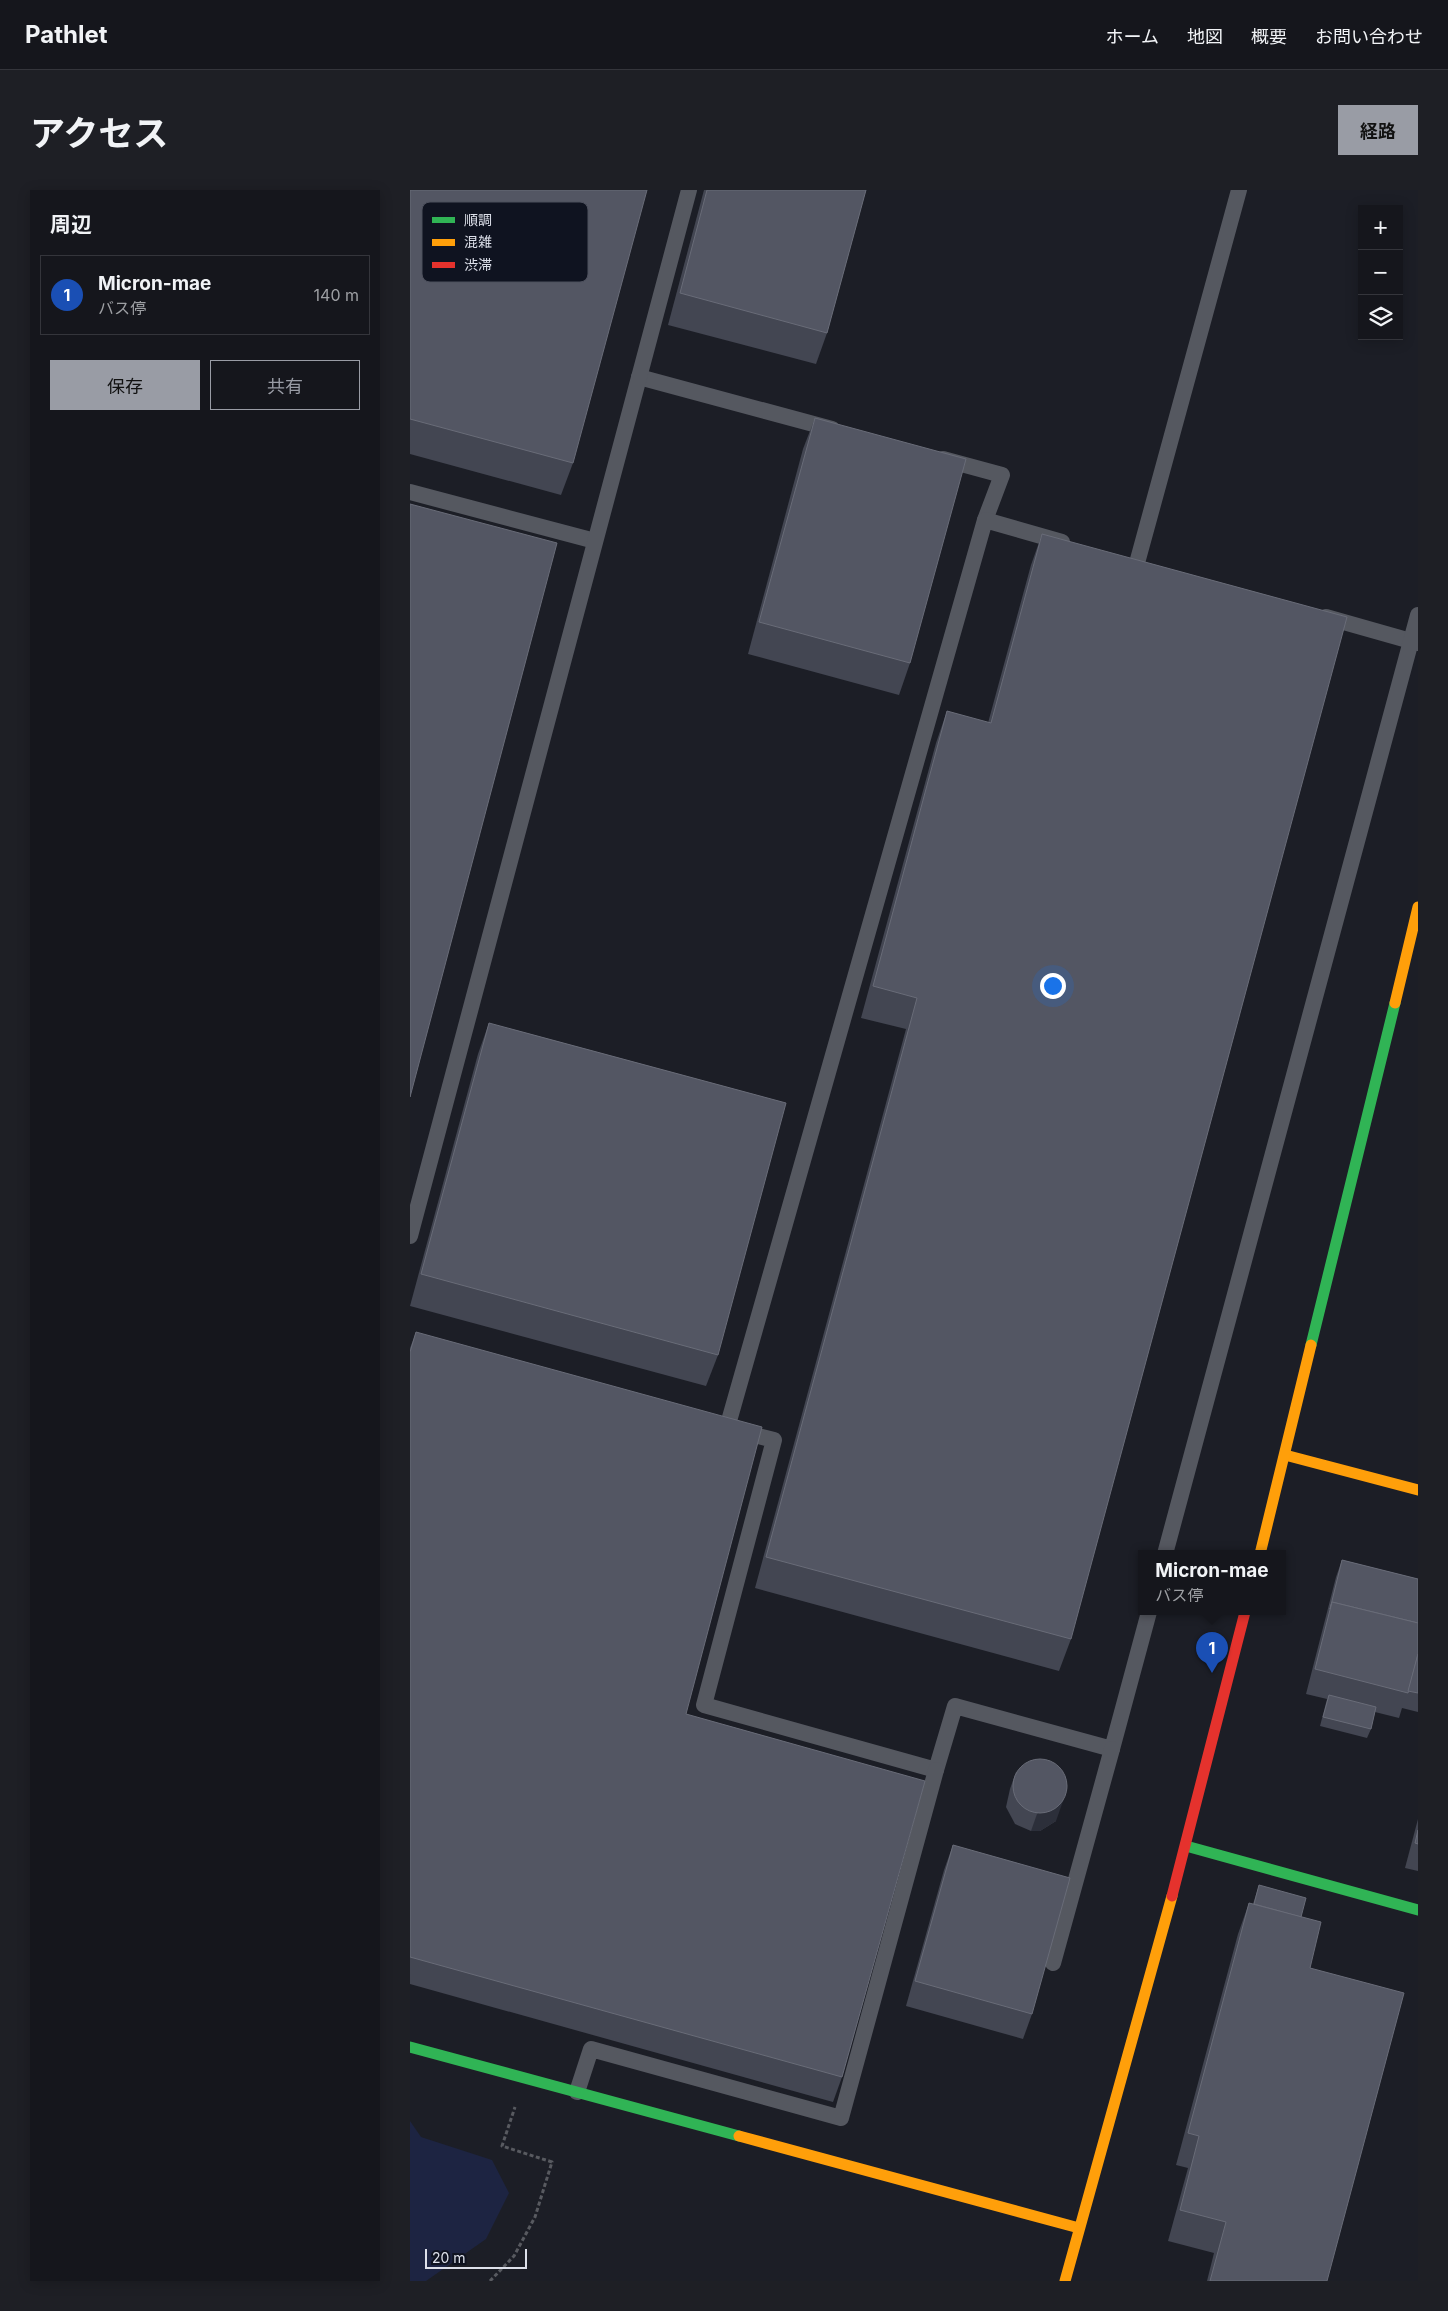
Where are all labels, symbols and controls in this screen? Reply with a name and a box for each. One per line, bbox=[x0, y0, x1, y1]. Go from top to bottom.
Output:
text: Pathlet bbox=[25, 20, 108, 49]
text: ホーム bbox=[1106, 26, 1159, 47]
text: 地図 bbox=[1187, 26, 1223, 47]
text: 概要 bbox=[1251, 26, 1287, 47]
text: お問い合わせ bbox=[1315, 26, 1423, 47]
button: 経路 bbox=[1338, 105, 1418, 155]
text: アクセス bbox=[30, 112, 168, 154]
legend bbox=[422, 202, 588, 282]
map controls bbox=[1358, 205, 1403, 340]
button: + bbox=[1358, 205, 1403, 250]
text: 順調 bbox=[464, 211, 492, 228]
text: 周辺 bbox=[50, 212, 92, 237]
text: 混雑 bbox=[464, 233, 492, 250]
button: − bbox=[1358, 250, 1403, 295]
text: 渋滞 bbox=[464, 256, 492, 273]
text: Micron-mae bbox=[98, 272, 211, 295]
text: 1 bbox=[64, 285, 70, 305]
text: 140 m bbox=[314, 285, 359, 305]
button: layers bbox=[1358, 295, 1403, 340]
text: バス停 bbox=[98, 298, 146, 318]
button: 保存 bbox=[50, 360, 200, 410]
button: 共有 bbox=[210, 360, 360, 410]
your location bbox=[1040, 973, 1066, 999]
popup bbox=[1138, 1550, 1286, 1615]
text: Micron-mae bbox=[1155, 1559, 1269, 1582]
text: バス停 bbox=[1155, 1585, 1203, 1605]
pin: 1 bbox=[1196, 1632, 1228, 1673]
scale bar bbox=[425, 2246, 528, 2269]
text: 20 m bbox=[432, 2249, 466, 2266]

